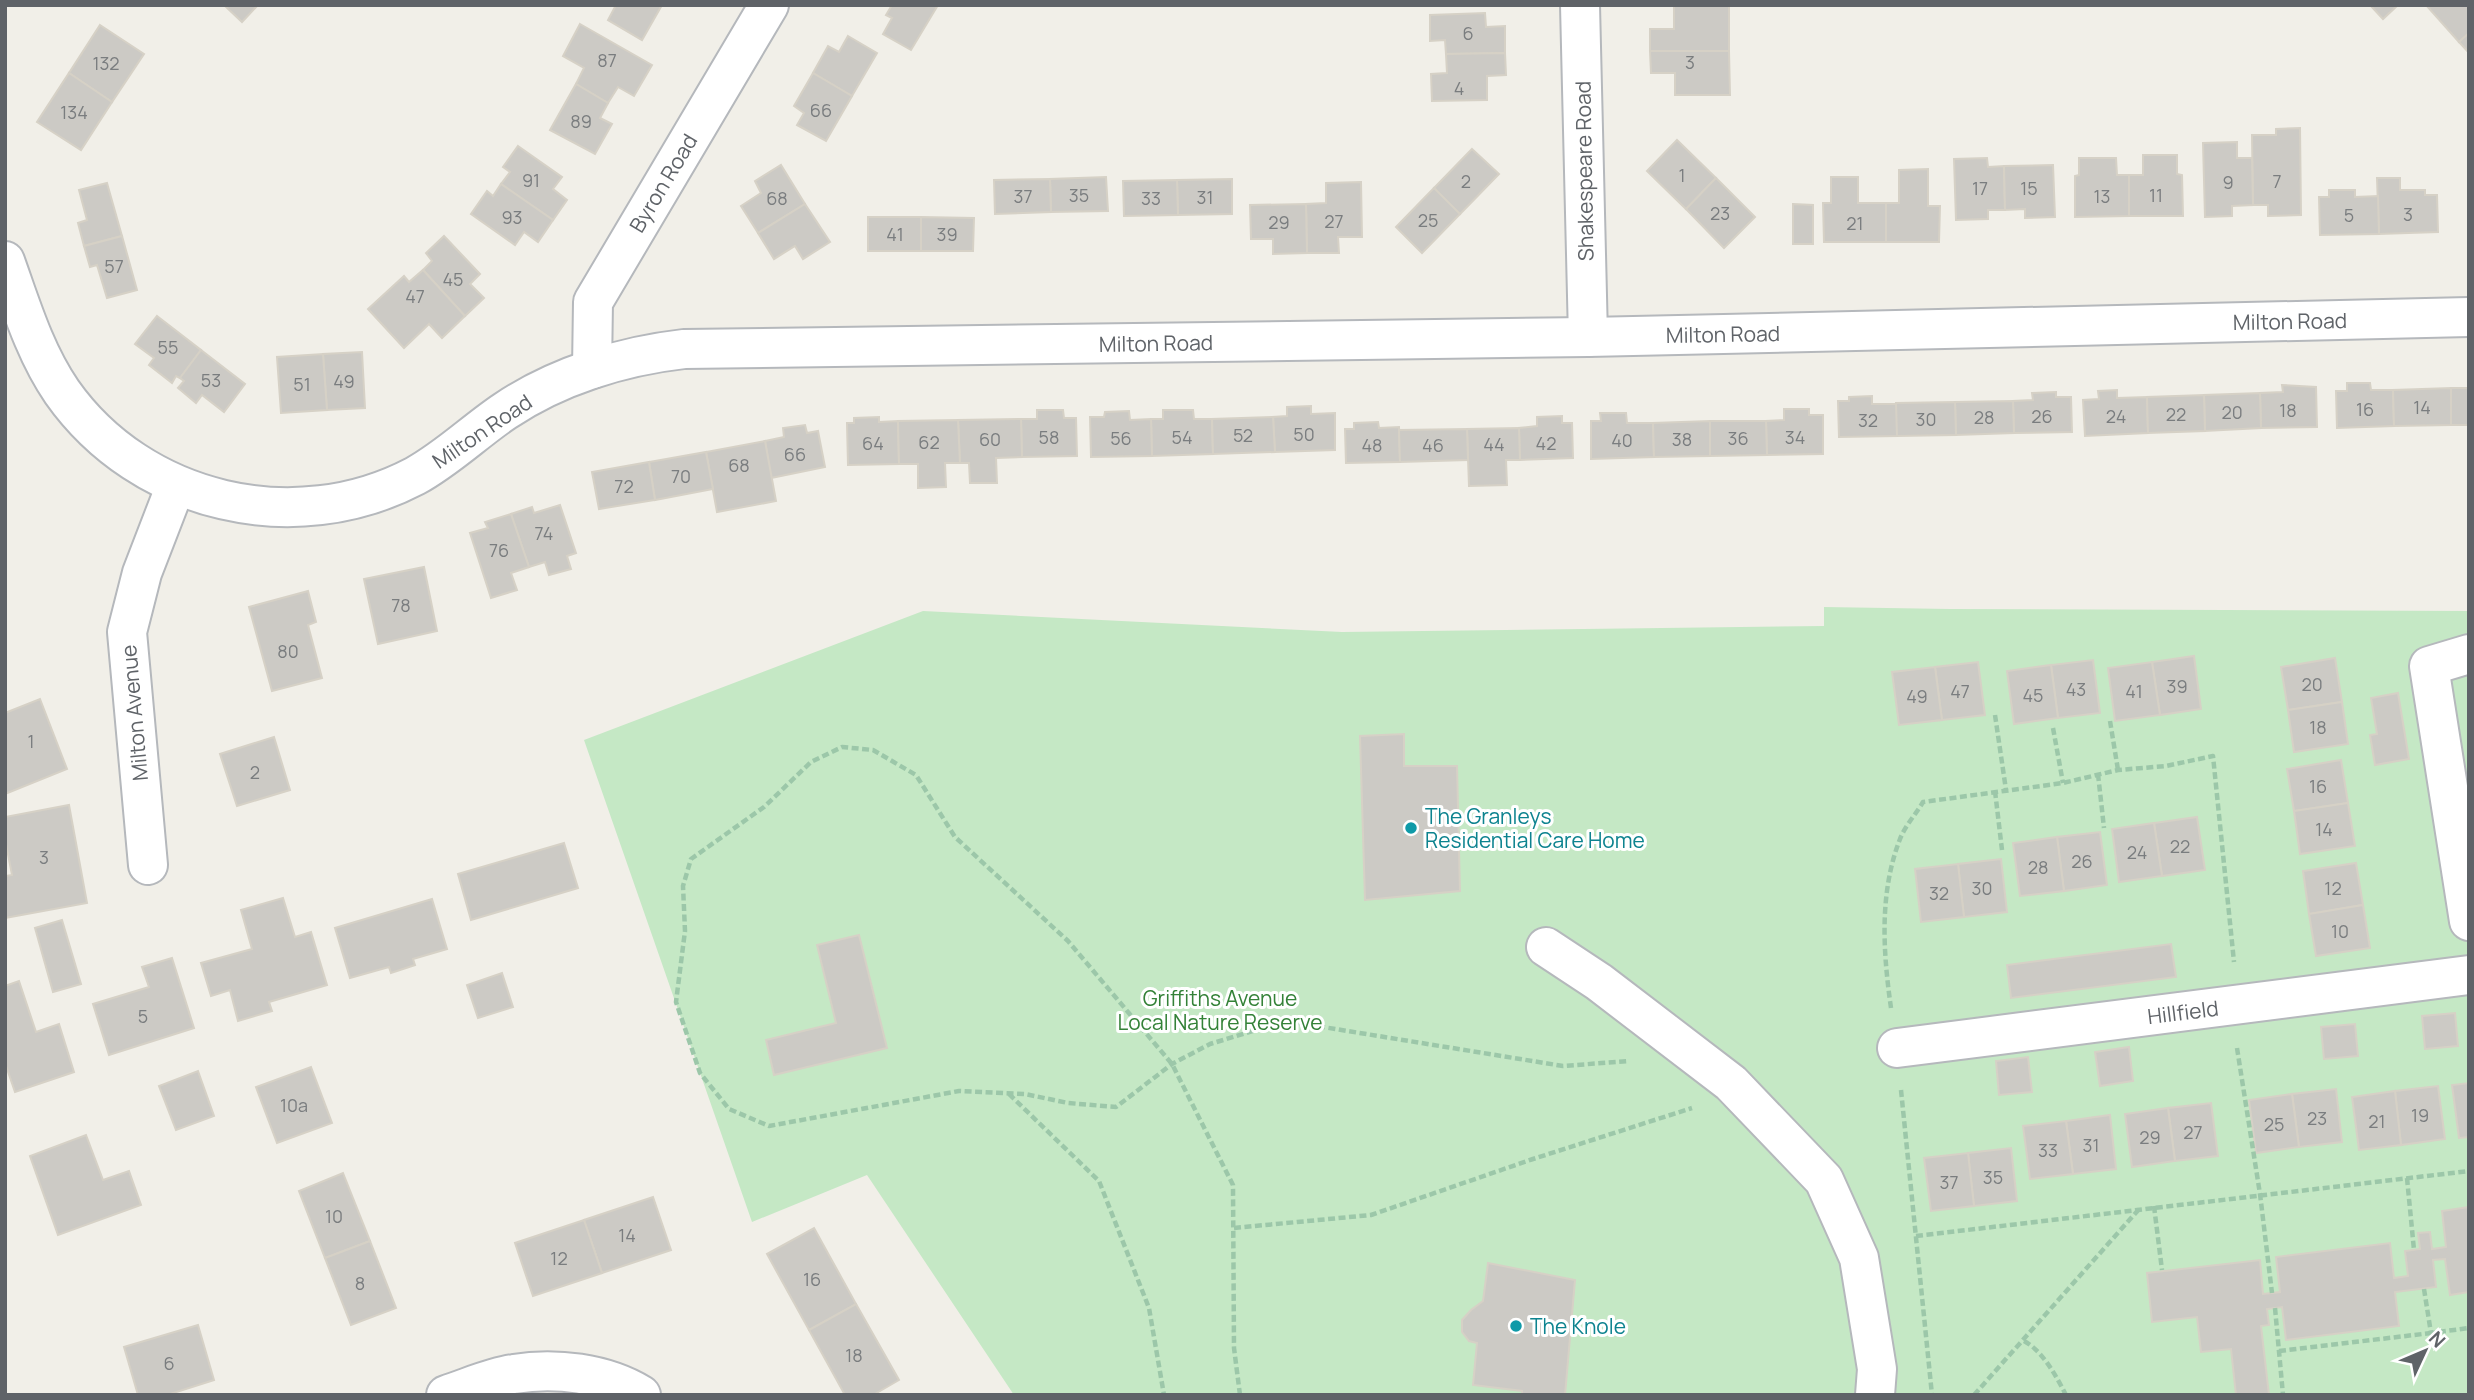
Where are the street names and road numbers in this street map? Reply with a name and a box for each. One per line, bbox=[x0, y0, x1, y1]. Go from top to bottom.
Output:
street label: Shakespeare Road bbox=[1568, 81, 1600, 261]
street label: Byron Road bbox=[623, 129, 703, 237]
street label: Milton Road bbox=[2233, 306, 2347, 336]
street label: Milton Road bbox=[1666, 319, 1780, 349]
street label: Milton Road bbox=[1099, 328, 1213, 358]
street label: Milton Road bbox=[427, 387, 537, 475]
street label: Milton Avenue bbox=[114, 644, 154, 782]
street label: Hillfield bbox=[2146, 994, 2220, 1030]

